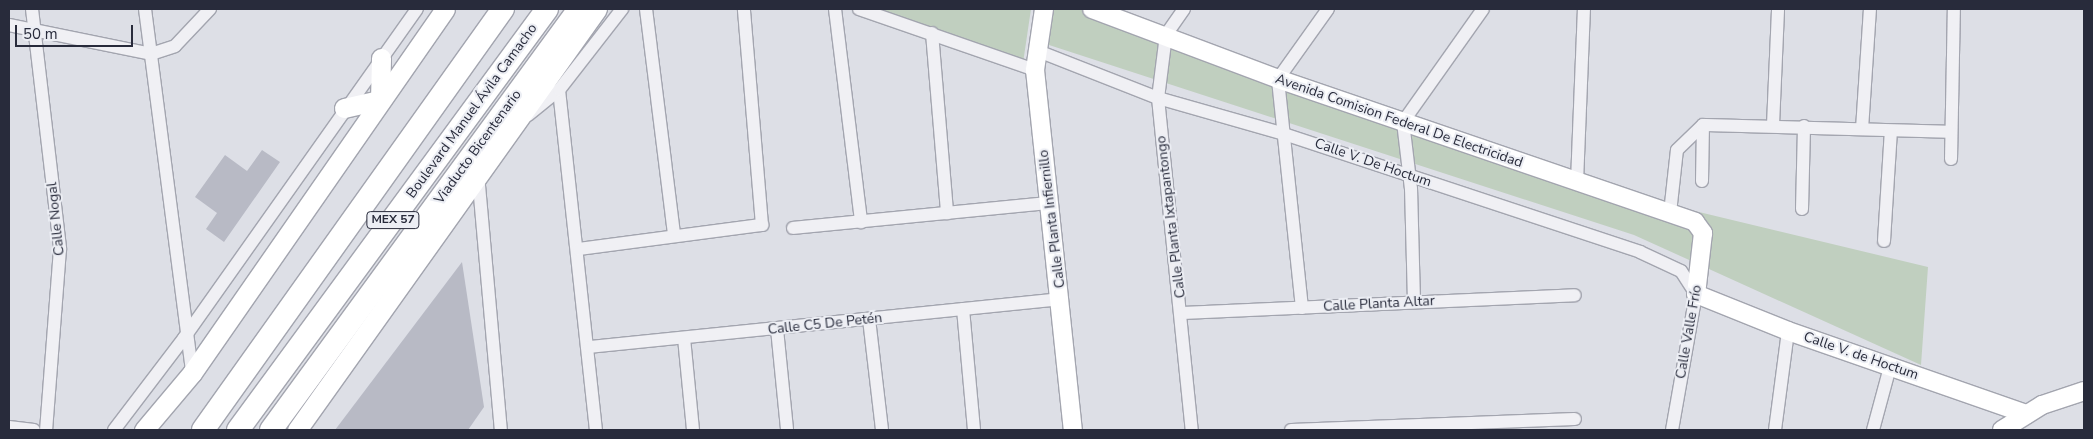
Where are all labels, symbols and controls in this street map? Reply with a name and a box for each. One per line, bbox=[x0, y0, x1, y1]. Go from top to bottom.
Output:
scale bar bbox=[18, 15, 135, 47]
street label: Boulevard Manuel Ávila Camacho bbox=[403, 20, 541, 202]
text: 50 m bbox=[23, 24, 58, 44]
street label: Avenida Comision Federal De Electricidad bbox=[1273, 71, 1525, 171]
street label: Viaducto Bicentenario bbox=[431, 87, 525, 207]
street label: Calle Planta Ixtapantongo bbox=[1153, 135, 1189, 299]
street label: Calle V. De Hoctum bbox=[1312, 135, 1434, 191]
street label: Calle Planta Infiernillo bbox=[1035, 149, 1069, 289]
street label: Calle Nogal bbox=[44, 181, 68, 257]
road number: MEX 57 bbox=[366, 210, 420, 230]
street label: Calle Valle Frío bbox=[1672, 284, 1706, 380]
street label: Calle Planta Altar bbox=[1323, 293, 1435, 315]
street label: Calle C5 De Petén bbox=[767, 310, 883, 338]
street label: Calle V. de Hoctum bbox=[1801, 328, 1921, 384]

